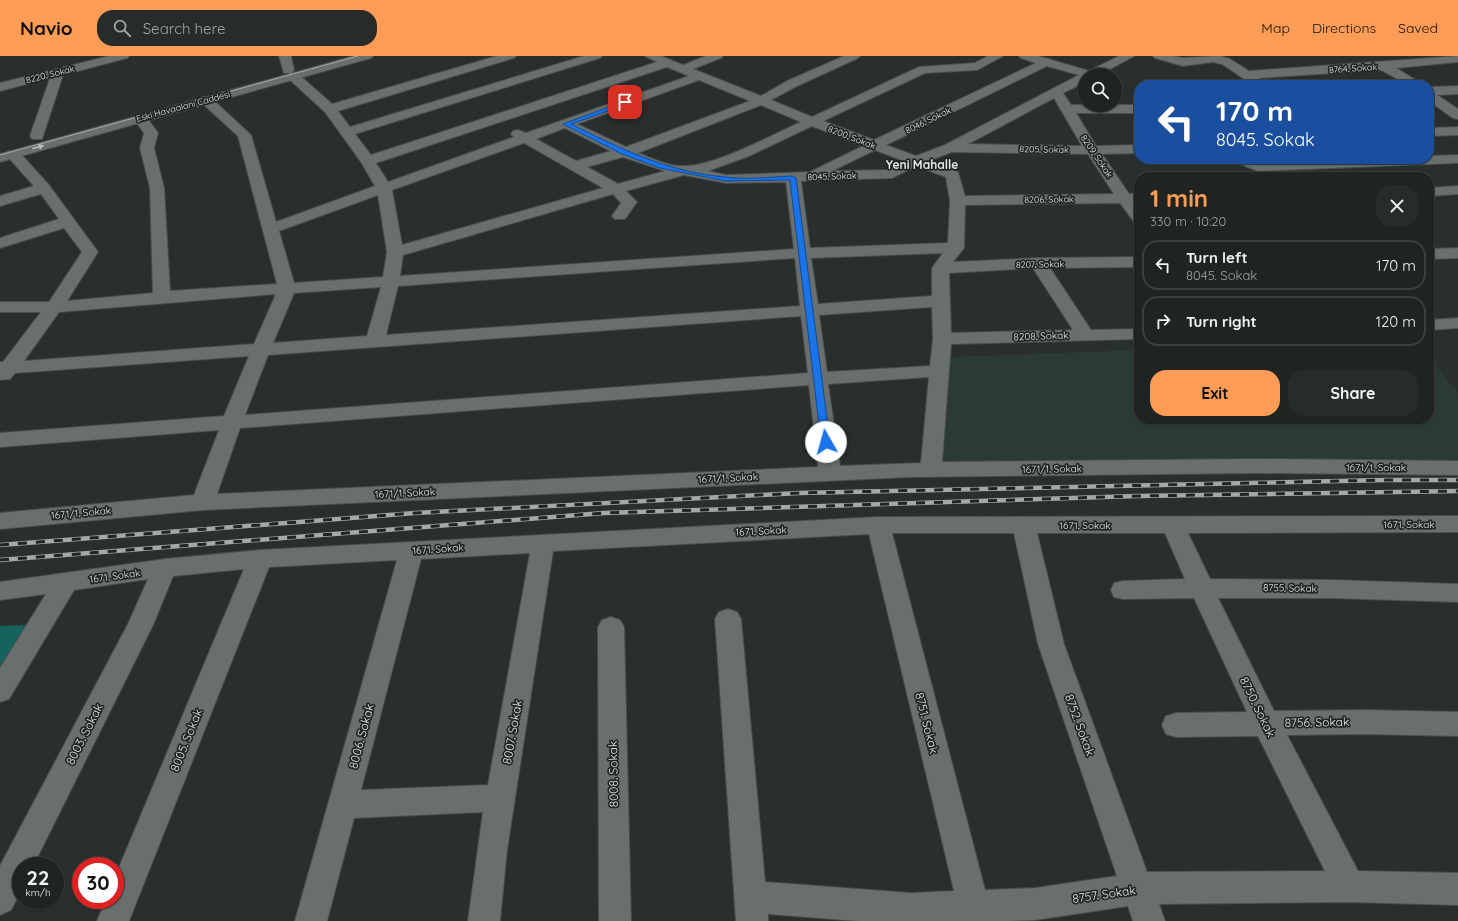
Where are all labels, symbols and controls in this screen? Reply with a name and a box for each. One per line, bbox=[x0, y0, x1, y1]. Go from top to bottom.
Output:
search box bbox=[97, 10, 377, 46]
text: Navio bbox=[20, 16, 73, 40]
icon: search bbox=[111, 17, 133, 39]
text: Search here bbox=[143, 19, 226, 38]
text: Map bbox=[1261, 19, 1290, 37]
text: Directions bbox=[1312, 19, 1376, 37]
text: Saved bbox=[1398, 19, 1438, 37]
street label: 8764. Sokak bbox=[1329, 61, 1378, 75]
street label: 8220. Sokak bbox=[24, 63, 76, 85]
map controls bbox=[1078, 68, 1122, 112]
button: search bbox=[1078, 68, 1122, 112]
pin bbox=[608, 85, 642, 119]
street label: Eski Havaalanı Caddesi bbox=[135, 88, 231, 124]
icon: arrive bbox=[614, 91, 636, 113]
text: 170 m bbox=[1216, 93, 1293, 128]
icon: left bbox=[1150, 96, 1202, 148]
street label: 8046. Sokak bbox=[903, 104, 953, 136]
street label: 8200. Sokak bbox=[827, 123, 878, 151]
text: 8045. Sokak bbox=[1216, 128, 1315, 151]
street label: 8209. Sokak bbox=[1079, 132, 1115, 180]
street label: 8205. Sokak bbox=[1019, 143, 1069, 155]
one-way arrow bbox=[32, 144, 44, 150]
district label: Yeni Mahalle bbox=[886, 157, 958, 172]
street label: 8045. Sokak bbox=[807, 170, 857, 182]
text: 1 min bbox=[1150, 183, 1208, 213]
button: close bbox=[1376, 185, 1418, 227]
street label: 8206. Sokak bbox=[1024, 193, 1074, 205]
text: 330 m · 10:20 bbox=[1150, 213, 1226, 229]
text: Turn left bbox=[1186, 248, 1248, 267]
icon: left bbox=[1152, 254, 1174, 276]
text: 170 m bbox=[1376, 256, 1416, 275]
street label: 8207. Sokak bbox=[1016, 258, 1064, 270]
text: 8045. Sokak bbox=[1186, 267, 1257, 283]
icon: right bbox=[1152, 310, 1174, 332]
text: Turn right bbox=[1186, 312, 1257, 331]
text: 120 m bbox=[1375, 312, 1416, 331]
street label: 8208. Sokak bbox=[1013, 329, 1069, 343]
button: Exit bbox=[1150, 370, 1280, 416]
button: Share bbox=[1288, 370, 1418, 416]
position arrow bbox=[805, 421, 847, 463]
street label: 1671/1. Sokak bbox=[1346, 461, 1406, 474]
street label: 1671/1. Sokak bbox=[1022, 462, 1082, 476]
street label: 1671/1. Sokak bbox=[698, 470, 758, 486]
street label: 1671/1. Sokak bbox=[375, 485, 435, 501]
street label: 1671/1. Sokak bbox=[50, 504, 112, 522]
street label: 1671. Sokak bbox=[1383, 518, 1435, 531]
street label: 1671. Sokak bbox=[1059, 519, 1111, 532]
street label: 1671. Sokak bbox=[735, 523, 787, 539]
street label: 1671. Sokak bbox=[412, 541, 464, 557]
street label: 1671. Sokak bbox=[89, 566, 141, 586]
street label: 8755. Sokak bbox=[1263, 581, 1317, 595]
street label: 8750. Sokak bbox=[1237, 674, 1279, 740]
street label: 8751. Sokak bbox=[912, 691, 942, 755]
street label: 8752. Sokak bbox=[1062, 692, 1098, 758]
street label: 8007. Sokak bbox=[499, 699, 525, 765]
street label: 8003. Sokak bbox=[62, 701, 106, 767]
street label: 8006. Sokak bbox=[345, 702, 377, 770]
street label: 8005. Sokak bbox=[167, 706, 205, 774]
street label: 8756. Sokak bbox=[1284, 714, 1350, 730]
street label: 8008. Sokak bbox=[605, 740, 621, 808]
speed limit sign: 30 bbox=[72, 857, 124, 909]
text: 22 bbox=[27, 865, 49, 890]
street label: 8757. Sokak bbox=[1071, 882, 1137, 906]
text: km/h bbox=[25, 886, 51, 899]

